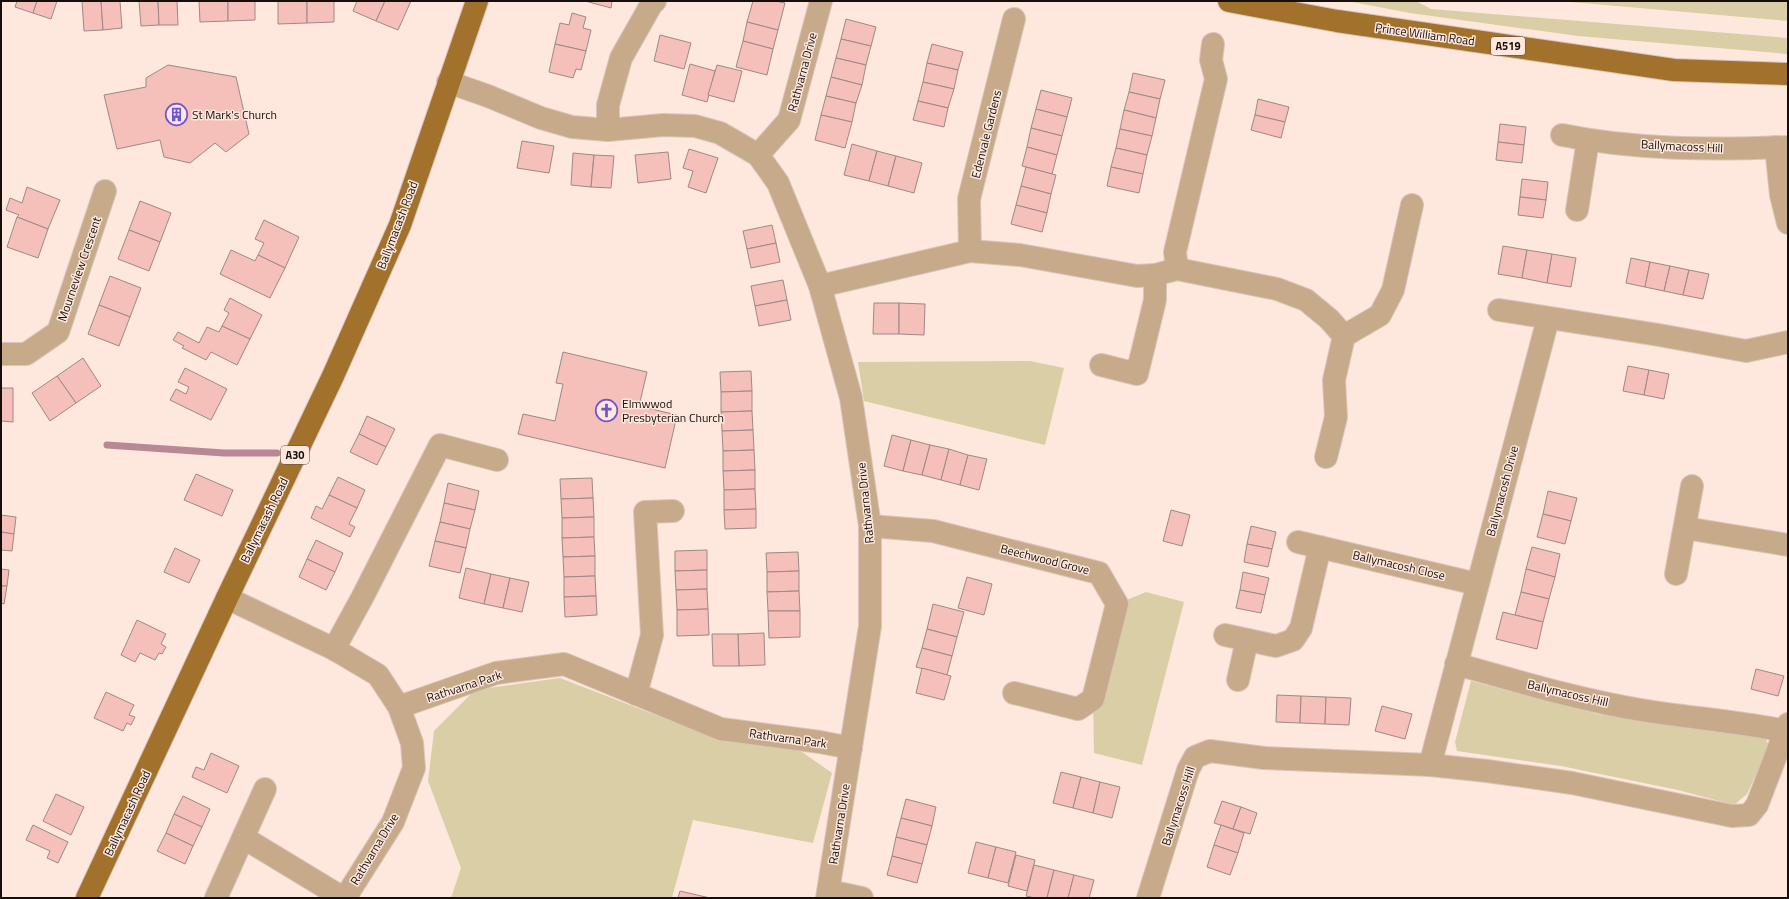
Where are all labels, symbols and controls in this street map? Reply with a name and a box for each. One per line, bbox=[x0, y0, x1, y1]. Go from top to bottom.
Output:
street label: Prince William Road bbox=[1374, 18, 1476, 50]
street label: Rathvarna Drive bbox=[782, 30, 822, 114]
road number: A519 bbox=[1491, 37, 1525, 55]
street label: Edenvale Gardens bbox=[966, 87, 1006, 180]
building icon: St Mark's Church bbox=[164, 101, 190, 127]
place label: St Mark's Church bbox=[192, 105, 277, 124]
street label: Ballymacoss Hill bbox=[1640, 134, 1724, 158]
street label: Ballymacash Road bbox=[372, 178, 422, 272]
street label: Mourneview Crescent bbox=[52, 213, 106, 324]
place label: Elmwwod Presbyterian Church bbox=[622, 394, 724, 427]
church icon: Elmwwod Presbyterian Church bbox=[594, 397, 620, 423]
street label: Ballymacosh Drive bbox=[1481, 444, 1523, 538]
road number: A30 bbox=[281, 446, 309, 464]
street label: Rathvarna Drive bbox=[851, 462, 879, 544]
street label: Ballymacash Road bbox=[235, 474, 293, 566]
street label: Beechwood Grove bbox=[998, 539, 1092, 579]
street label: Ballymacosh Close bbox=[1351, 545, 1447, 585]
street label: Rathvarna Park bbox=[424, 665, 504, 707]
street label: Ballymacoss Hill bbox=[1526, 674, 1610, 712]
street label: Rathvarna Park bbox=[748, 723, 828, 753]
street label: Ballymacoss Hill bbox=[1156, 764, 1200, 848]
street label: Ballymacash Road bbox=[99, 767, 155, 859]
street label: Rathvarna Drive bbox=[823, 782, 855, 866]
street label: Rathvarna Drive bbox=[345, 809, 403, 889]

